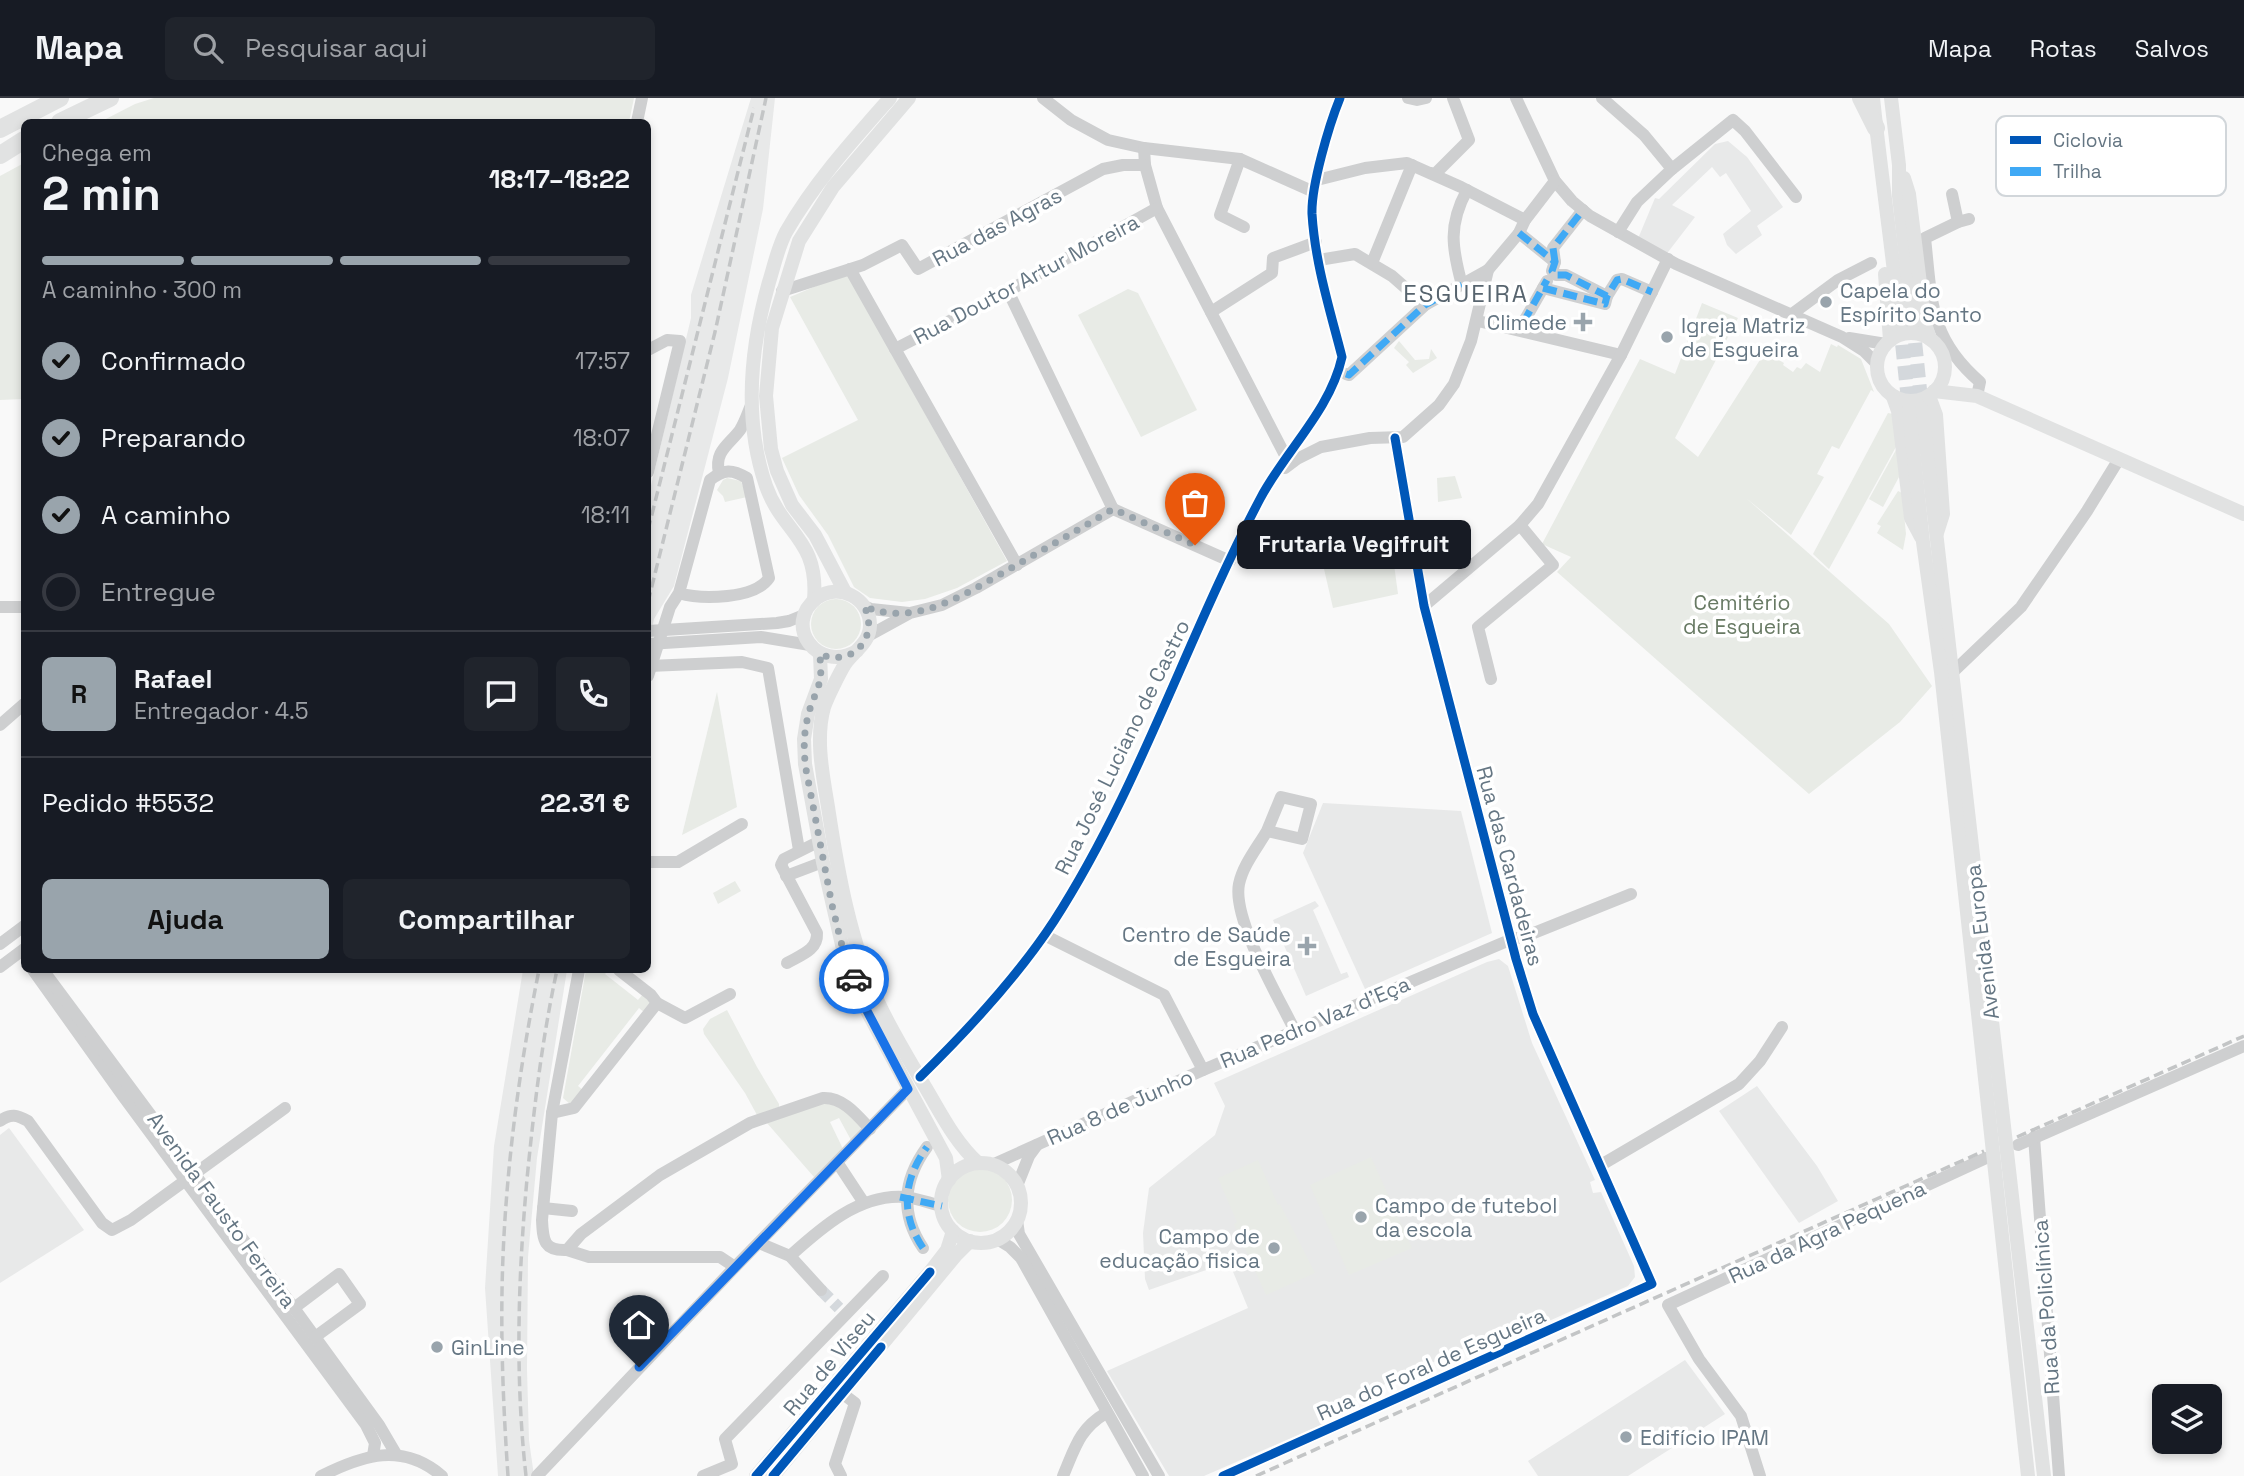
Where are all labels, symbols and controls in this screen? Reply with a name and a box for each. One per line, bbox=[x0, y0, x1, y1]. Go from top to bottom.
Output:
search box bbox=[165, 17, 655, 80]
text: Mapa bbox=[35, 27, 123, 69]
icon: search bbox=[189, 29, 227, 67]
text: Pesquisar aqui bbox=[245, 31, 427, 65]
text: Mapa bbox=[1928, 33, 1992, 64]
text: Rotas bbox=[2030, 33, 2097, 64]
text: Salvos bbox=[2135, 33, 2209, 64]
legend bbox=[1996, 116, 2226, 196]
text: Ciclovia bbox=[2053, 128, 2123, 153]
text: Chega em bbox=[42, 138, 152, 168]
text: Trilha bbox=[2053, 159, 2102, 184]
text: 18:17–18:22 bbox=[489, 162, 630, 196]
text: 2 min bbox=[42, 165, 161, 223]
street label: Rua das Agras bbox=[928, 182, 1066, 272]
street label: Rua Doutor Artur Moreira bbox=[909, 208, 1143, 350]
text: A caminho · 300 m bbox=[42, 275, 242, 305]
place label: Capela do Espírito Santo bbox=[1840, 277, 1982, 328]
district label: ESGUEIRA bbox=[1403, 278, 1529, 309]
marker: Capela do Espírito Santo bbox=[1818, 294, 1834, 310]
place label: Climede bbox=[1487, 309, 1567, 336]
marker: Climede bbox=[1573, 312, 1593, 332]
place label: Igreja Matriz de Esgueira bbox=[1681, 312, 1805, 363]
marker: Igreja Matriz de Esgueira bbox=[1659, 329, 1675, 345]
icon: check bbox=[42, 342, 80, 380]
text: Confirmado bbox=[101, 344, 246, 378]
text: 17:57 bbox=[575, 346, 630, 376]
icon: check bbox=[42, 419, 80, 457]
text: Preparando bbox=[101, 421, 246, 455]
text: 18:07 bbox=[573, 423, 630, 453]
pin bbox=[1165, 473, 1225, 545]
icon: bag bbox=[1176, 484, 1214, 522]
icon: check bbox=[42, 496, 80, 534]
text: A caminho bbox=[101, 498, 231, 532]
text: 18:11 bbox=[581, 500, 630, 530]
callout: Frutaria Vegifruit bbox=[1237, 520, 1472, 570]
text: Frutaria Vegifruit bbox=[1259, 529, 1449, 559]
text: Entregue bbox=[101, 575, 216, 609]
park label: Cemitério de Esgueira bbox=[1683, 589, 1801, 640]
street label: Rua José Luciano de Castro bbox=[1048, 615, 1196, 879]
button: chat bbox=[464, 657, 538, 731]
button: phone bbox=[556, 657, 630, 731]
text: Rafael bbox=[134, 662, 212, 696]
text: R bbox=[71, 677, 87, 711]
text: Entregador · 4.5 bbox=[134, 696, 309, 726]
street label: Rua das Cardadeiras bbox=[1470, 763, 1550, 969]
text: Pedido #5532 bbox=[42, 786, 214, 820]
text: 22.31 € bbox=[540, 786, 630, 820]
street label: Avenida Europa bbox=[1959, 863, 2005, 1021]
button: Ajuda bbox=[42, 879, 329, 959]
button: Compartilhar bbox=[343, 879, 630, 959]
place label: Centro de Saúde de Esgueira bbox=[1122, 921, 1291, 972]
marker: Centro de Saúde de Esgueira bbox=[1297, 936, 1317, 956]
courier bbox=[819, 944, 889, 1014]
icon: car bbox=[835, 960, 873, 998]
street label: Rua Pedro Vaz d'Eça bbox=[1216, 970, 1414, 1074]
street label: Rua 8 de Junho bbox=[1043, 1063, 1197, 1151]
street label: Avenida Fausto Ferreira bbox=[142, 1107, 302, 1313]
street label: Rua da Agra Pequena bbox=[1724, 1174, 1930, 1290]
place label: Campo de futebol da escola bbox=[1375, 1192, 1557, 1243]
marker: Campo de futebol da escola bbox=[1353, 1209, 1369, 1225]
street label: Rua da Policlínica bbox=[2026, 1218, 2066, 1396]
place label: Campo de educação fisica bbox=[1099, 1223, 1260, 1274]
marker: Campo de educação fisica bbox=[1266, 1240, 1282, 1256]
pin bbox=[609, 1295, 669, 1367]
street label: Rua do Foral de Esgueira bbox=[1312, 1301, 1550, 1427]
street label: Rua de Viseu bbox=[777, 1305, 881, 1421]
icon: home bbox=[620, 1306, 658, 1344]
place label: GinLine bbox=[451, 1334, 525, 1361]
marker: GinLine bbox=[429, 1339, 445, 1355]
map controls bbox=[2152, 1384, 2222, 1454]
button: layers bbox=[2152, 1384, 2222, 1454]
place label: Edifício IPAM bbox=[1640, 1424, 1769, 1451]
marker: Edifício IPAM bbox=[1618, 1429, 1634, 1445]

